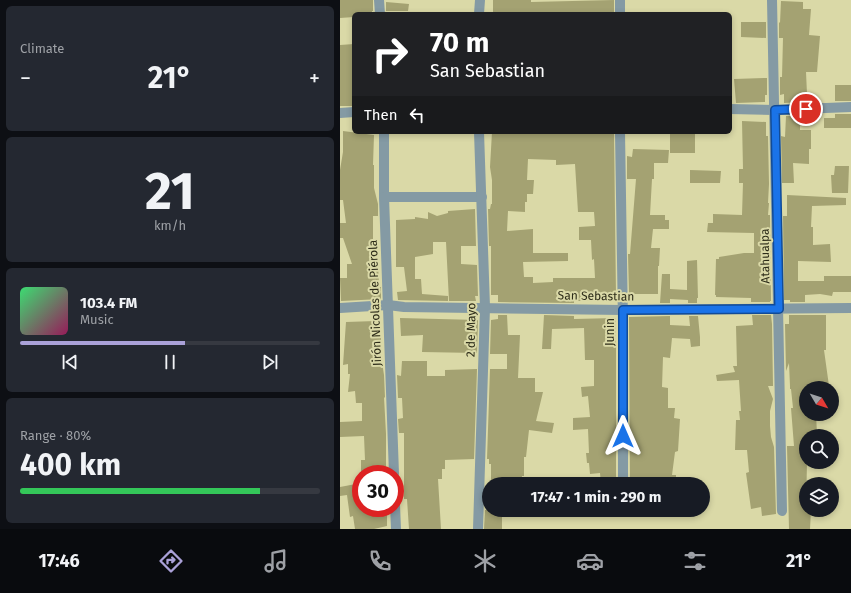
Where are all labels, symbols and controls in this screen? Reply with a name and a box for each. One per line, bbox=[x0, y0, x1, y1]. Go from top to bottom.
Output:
text: 70 m bbox=[430, 26, 489, 59]
icon: right bbox=[364, 28, 416, 80]
text: Climate bbox=[20, 41, 64, 56]
text: 21° bbox=[148, 60, 192, 96]
text: San Sebastian bbox=[430, 60, 545, 82]
text: − bbox=[20, 65, 31, 92]
text: + bbox=[309, 65, 320, 92]
pin bbox=[789, 92, 823, 126]
icon: arrive bbox=[795, 98, 817, 120]
icon: left bbox=[406, 104, 428, 126]
text: Then bbox=[364, 106, 398, 124]
text: 21 bbox=[145, 160, 195, 223]
text: km/h bbox=[154, 218, 186, 233]
street label: Atahualpa bbox=[758, 228, 772, 284]
street label: Jirón Nicolas de Piérola bbox=[366, 240, 384, 366]
street label: San Sebastian bbox=[558, 288, 634, 304]
text: 103.4 FM bbox=[80, 294, 137, 312]
street label: 2 de Mayo bbox=[464, 303, 478, 357]
text: Music bbox=[80, 312, 114, 327]
street label: Junin bbox=[603, 318, 617, 346]
icon: previous bbox=[59, 351, 81, 373]
icon: pause bbox=[159, 351, 181, 373]
icon: next bbox=[259, 351, 281, 373]
north arrow bbox=[799, 381, 839, 421]
map controls bbox=[799, 381, 839, 517]
position arrow bbox=[602, 415, 644, 457]
text: Range · 80% bbox=[20, 428, 91, 443]
button: search bbox=[799, 429, 839, 469]
text: 400 km bbox=[20, 447, 121, 483]
speed limit sign: 30 bbox=[352, 465, 404, 517]
button: layers bbox=[799, 477, 839, 517]
text: 17:47 · 1 min · 290 m bbox=[530, 488, 662, 506]
icon: directions bbox=[157, 547, 185, 575]
icon: music bbox=[262, 547, 290, 575]
icon: phone bbox=[366, 547, 394, 575]
icon: climate bbox=[471, 547, 499, 575]
icon: car bbox=[576, 547, 604, 575]
icon: filters bbox=[681, 547, 709, 575]
text: 17:46 bbox=[38, 550, 80, 572]
text: 21° bbox=[786, 550, 813, 572]

